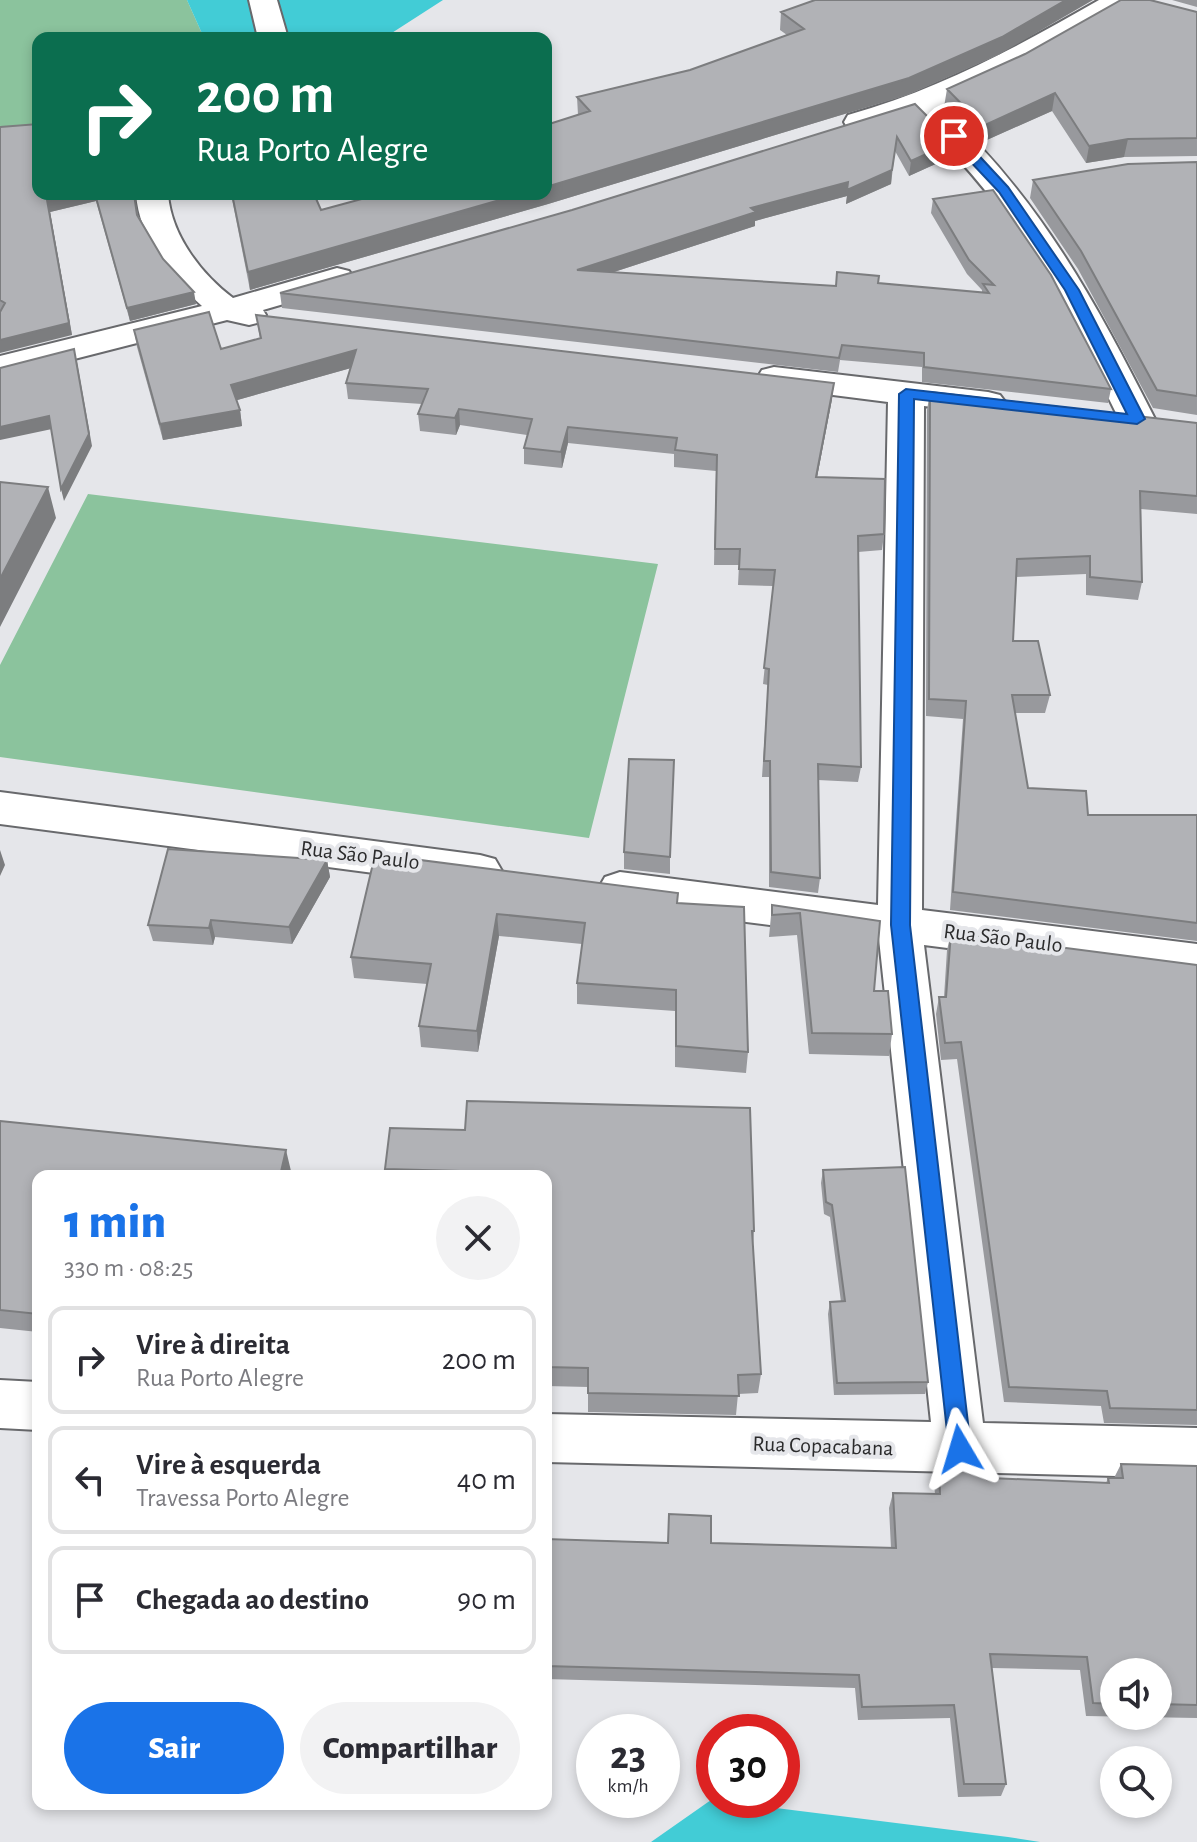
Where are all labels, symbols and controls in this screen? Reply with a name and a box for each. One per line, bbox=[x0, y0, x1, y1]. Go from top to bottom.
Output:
icon: right bbox=[64, 64, 168, 168]
text: 200 m bbox=[196, 67, 334, 123]
pin bbox=[920, 102, 988, 170]
icon: arrive bbox=[932, 114, 976, 158]
text: Rua Porto Alegre bbox=[196, 132, 429, 168]
street label: Rua São Paulo bbox=[299, 837, 421, 873]
street label: Rua São Paulo bbox=[942, 920, 1064, 956]
button: close bbox=[436, 1196, 520, 1280]
text: 1 min bbox=[64, 1199, 166, 1247]
text: 330 m · 08:25 bbox=[64, 1255, 193, 1281]
text: Vire à direita bbox=[136, 1330, 290, 1360]
icon: right bbox=[68, 1338, 112, 1382]
text: 200 m bbox=[442, 1345, 516, 1375]
text: Rua Porto Alegre bbox=[136, 1365, 304, 1391]
position arrow bbox=[918, 1407, 1002, 1491]
street label: Rua Copacabana bbox=[752, 1433, 894, 1459]
text: Vire à esquerda bbox=[136, 1450, 321, 1480]
icon: left bbox=[68, 1458, 112, 1502]
text: 40 m bbox=[457, 1465, 516, 1495]
text: Travessa Porto Alegre bbox=[136, 1485, 350, 1511]
icon: arrive bbox=[68, 1578, 112, 1622]
text: Chegada ao destino bbox=[136, 1585, 369, 1615]
text: 90 m bbox=[457, 1585, 516, 1615]
map controls bbox=[1100, 1658, 1172, 1818]
button: sound bbox=[1100, 1658, 1172, 1730]
button: Sair bbox=[64, 1702, 284, 1794]
button: Compartilhar bbox=[300, 1702, 520, 1794]
speed limit sign: 30 bbox=[696, 1714, 800, 1818]
text: 23 bbox=[610, 1736, 646, 1776]
button: search bbox=[1100, 1746, 1172, 1818]
text: km/h bbox=[607, 1776, 649, 1796]

